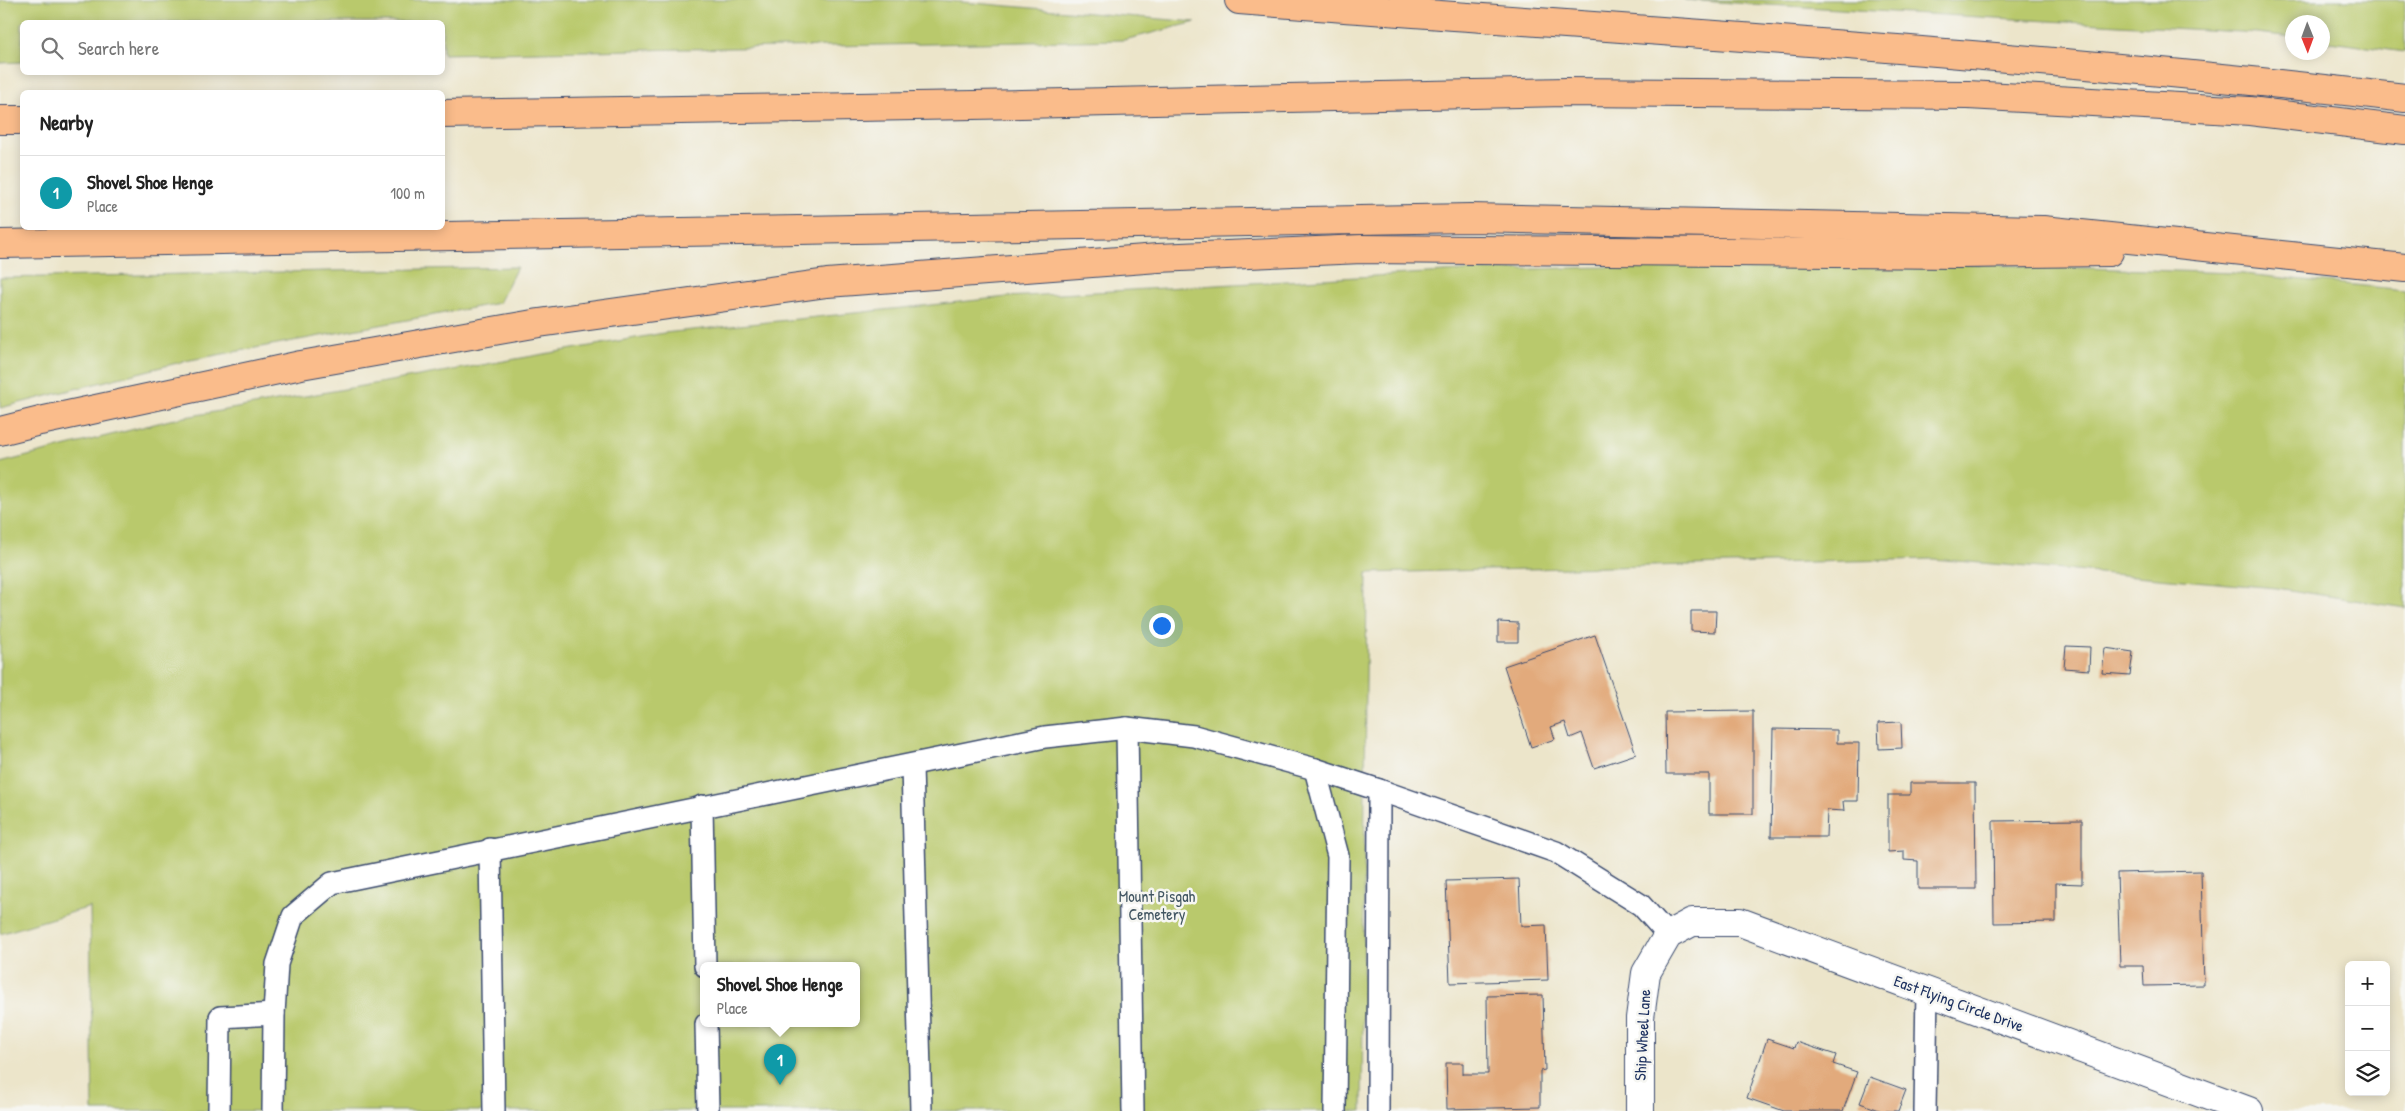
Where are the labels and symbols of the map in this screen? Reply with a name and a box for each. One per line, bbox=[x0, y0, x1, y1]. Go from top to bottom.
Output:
north arrow bbox=[2285, 15, 2330, 60]
your location bbox=[1149, 613, 1175, 639]
park label: Mount Pisgah Cemetery bbox=[1119, 885, 1195, 925]
street label: East Flying Circle Drive bbox=[1891, 969, 2027, 1037]
street label: Ship Wheel Lane bbox=[1629, 988, 1655, 1081]
pin: 1 bbox=[764, 1044, 796, 1085]

